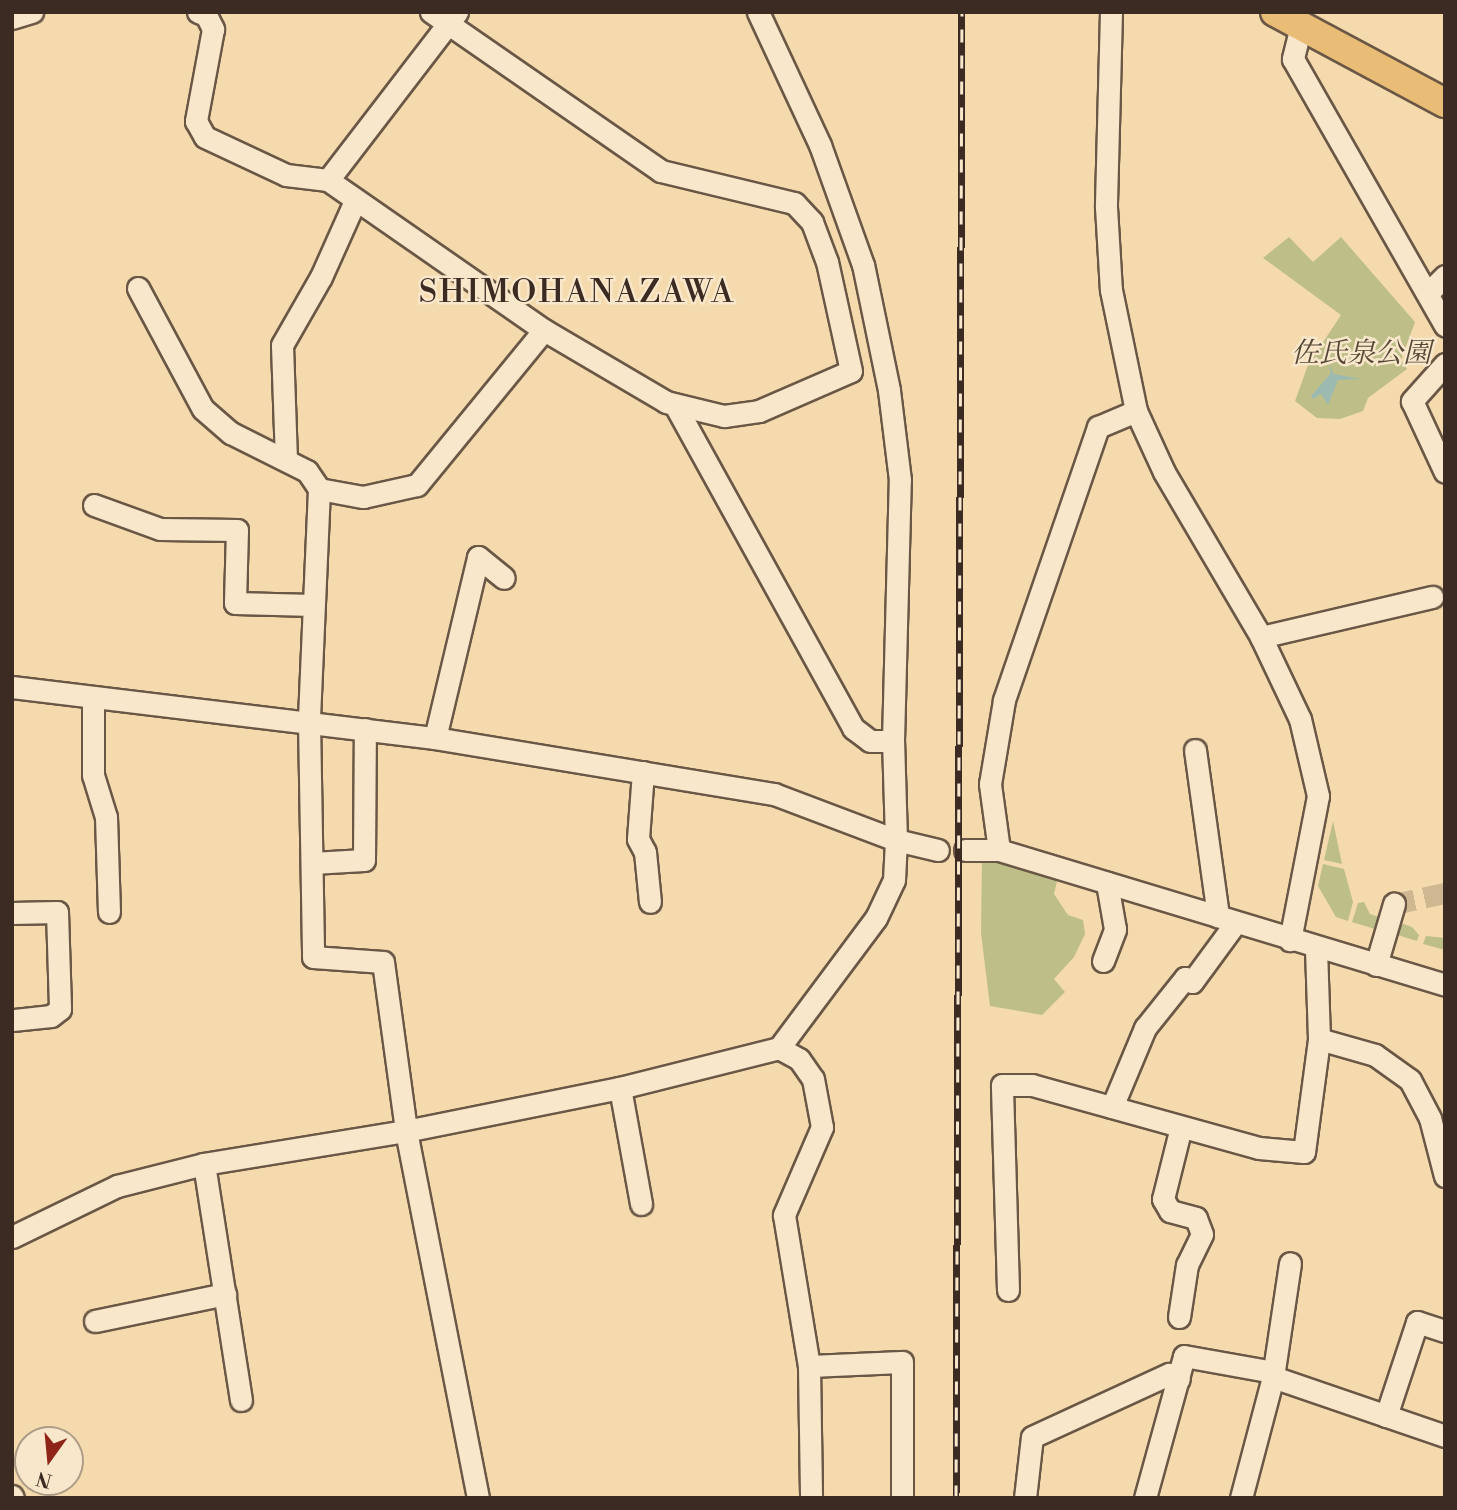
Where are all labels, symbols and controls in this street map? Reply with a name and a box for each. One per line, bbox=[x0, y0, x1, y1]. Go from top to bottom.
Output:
district label: SHIMOHANAZAWA bbox=[420, 273, 734, 311]
park label: 佐氏泉公園 bbox=[1291, 337, 1431, 371]
north arrow bbox=[14, 1426, 84, 1496]
text: N bbox=[34, 1466, 54, 1493]

